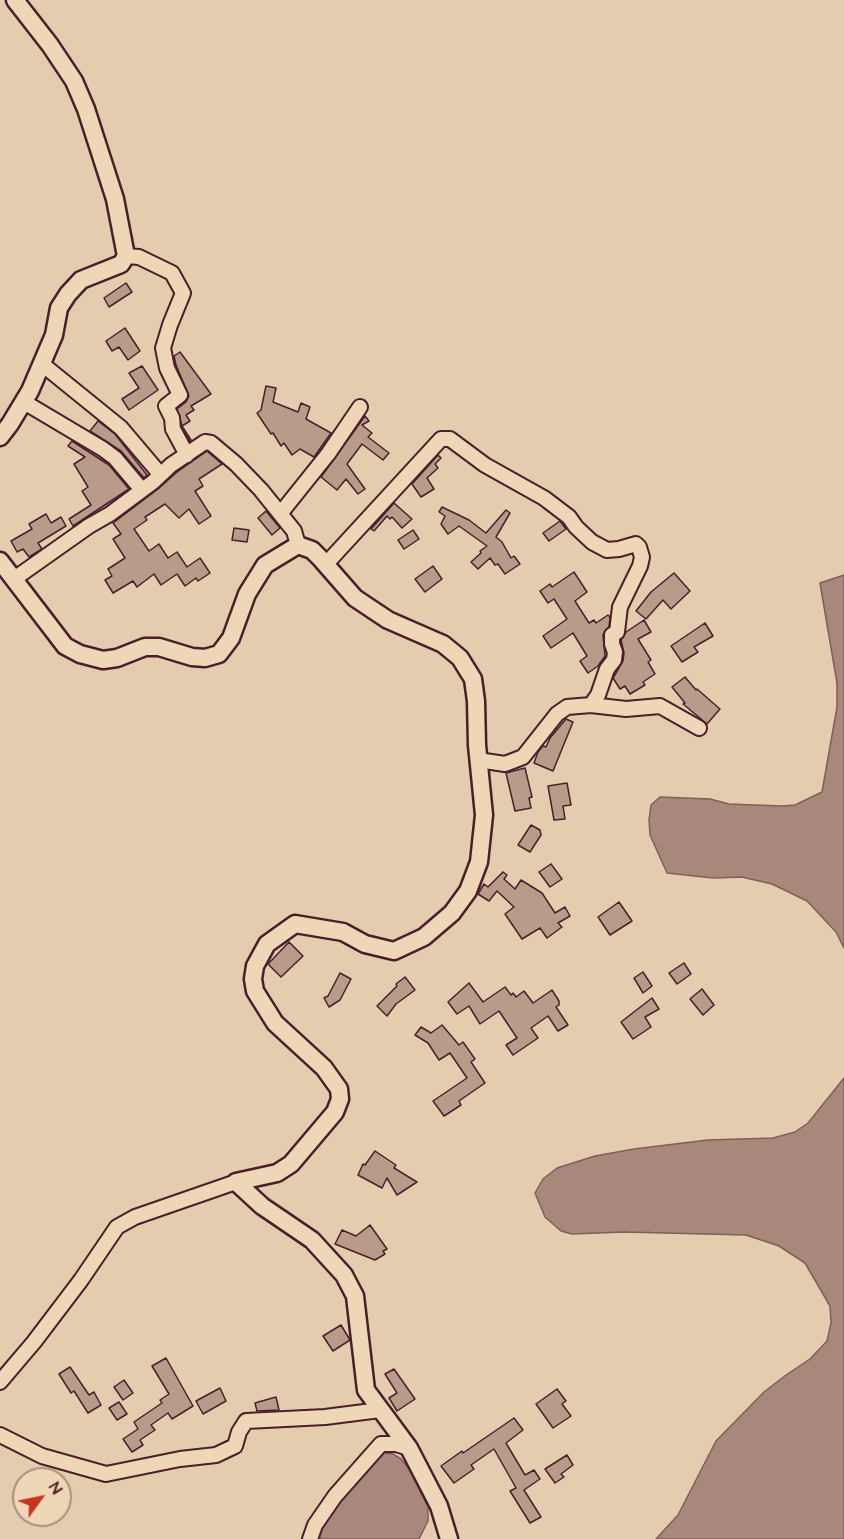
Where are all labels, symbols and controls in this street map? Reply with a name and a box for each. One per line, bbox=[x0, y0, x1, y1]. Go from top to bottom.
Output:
north arrow bbox=[12, 1467, 72, 1527]
text: N bbox=[43, 1478, 67, 1498]

